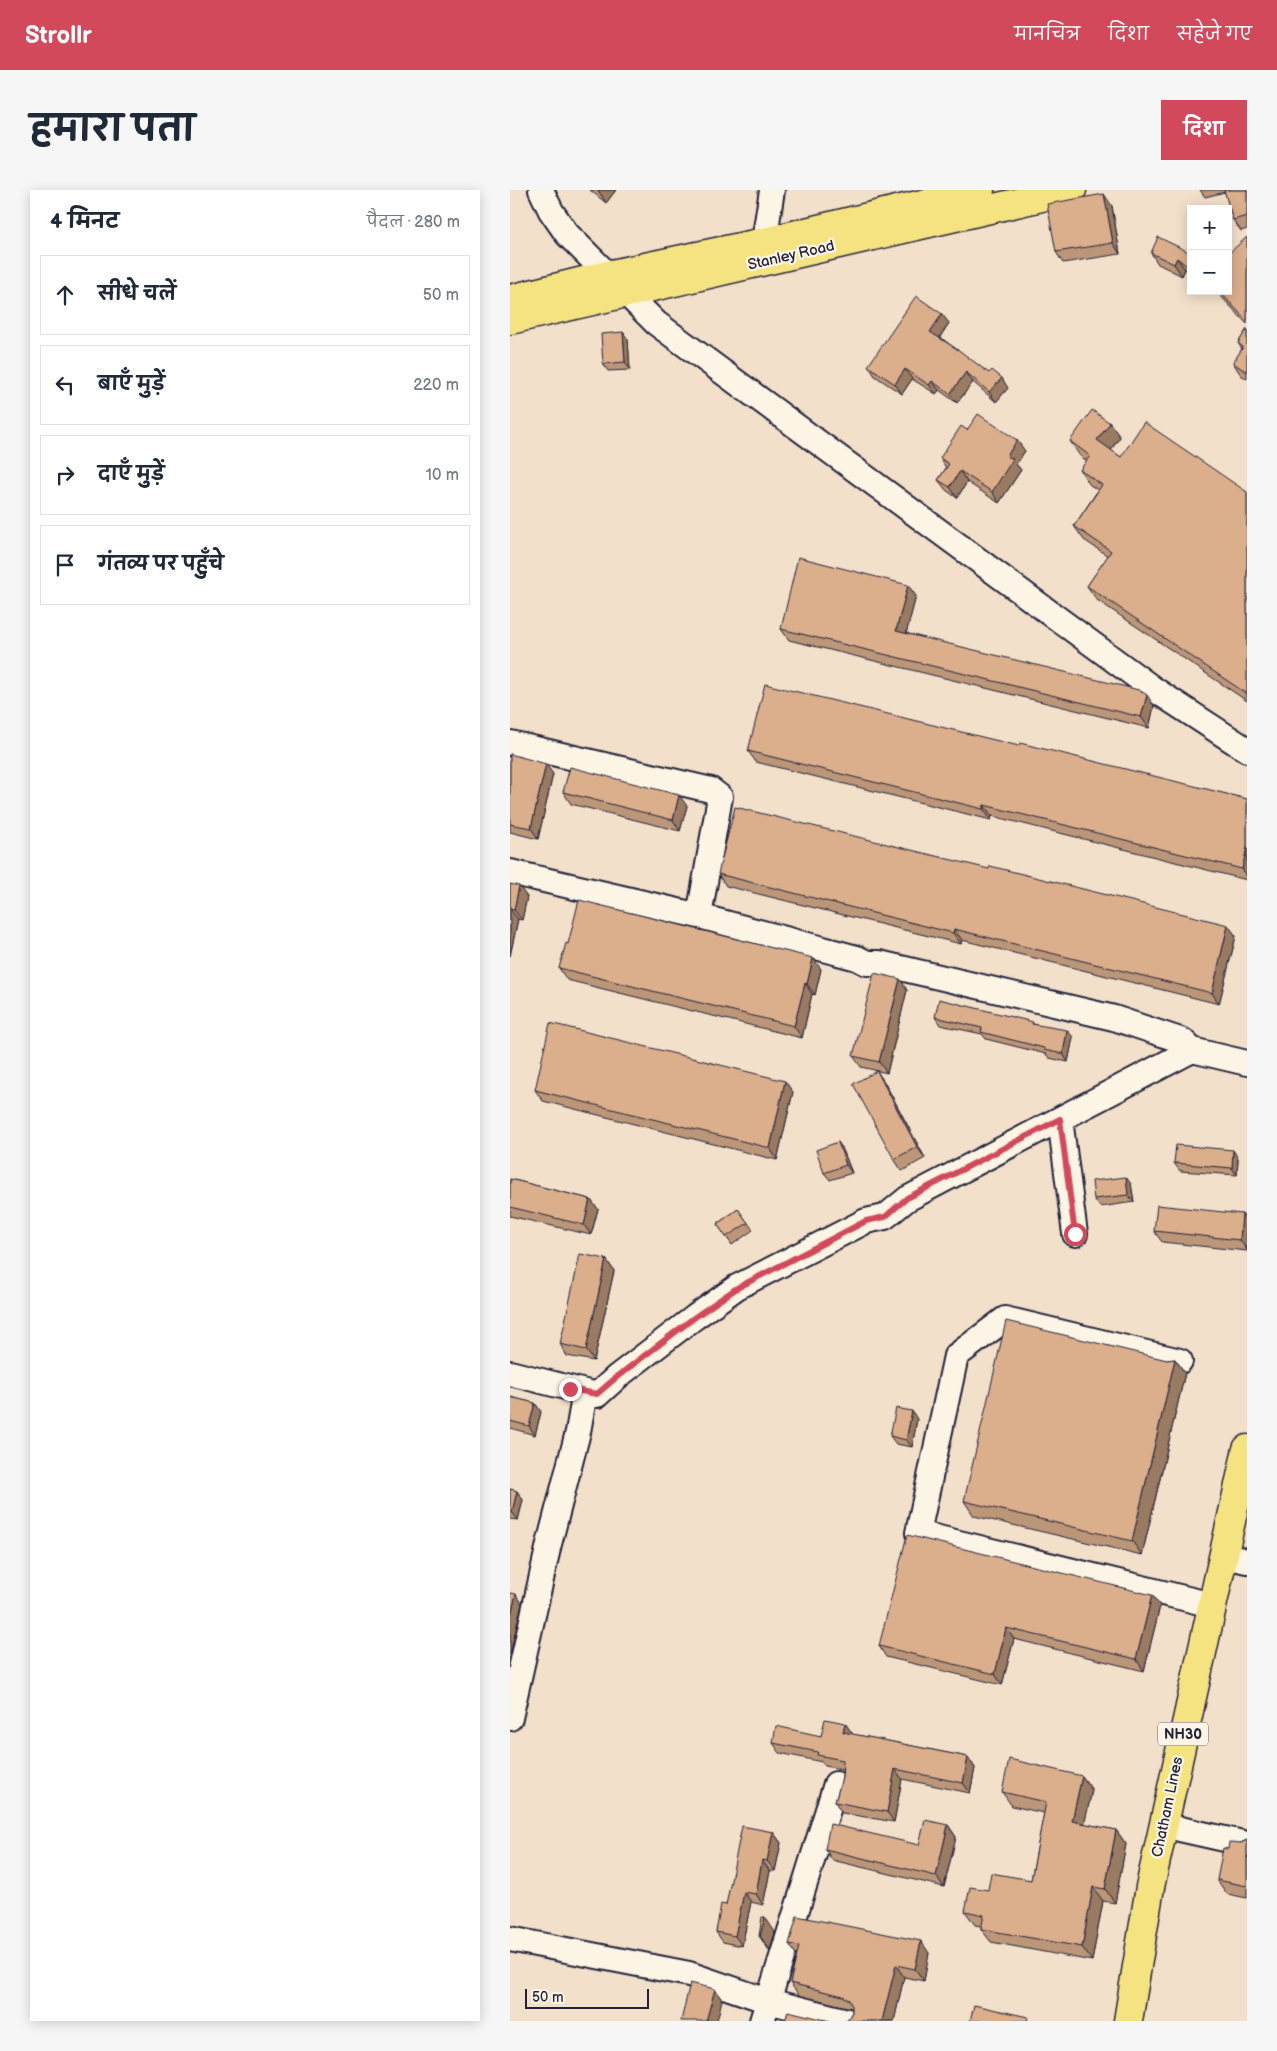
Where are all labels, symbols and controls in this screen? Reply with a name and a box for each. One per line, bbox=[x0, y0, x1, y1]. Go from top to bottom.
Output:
text: Strollr bbox=[25, 21, 92, 50]
text: मानचित्र bbox=[1014, 24, 1080, 45]
text: दिशा bbox=[1108, 24, 1149, 45]
text: सहेजे गए bbox=[1177, 24, 1252, 45]
button: दिशा bbox=[1161, 100, 1247, 160]
text: हमारा पता bbox=[30, 108, 195, 151]
map controls bbox=[1187, 205, 1232, 295]
button: + bbox=[1187, 205, 1232, 250]
text: 4 मिनट bbox=[50, 209, 119, 234]
text: पैदल · 280 m bbox=[367, 213, 460, 232]
street label: Stanley Road bbox=[746, 236, 836, 275]
button: − bbox=[1187, 250, 1232, 295]
icon: ahead bbox=[51, 281, 79, 309]
text: सीधे चलें bbox=[98, 283, 176, 306]
text: 50 m bbox=[423, 286, 459, 305]
icon: left bbox=[51, 371, 79, 399]
text: बाएँ मुड़ें bbox=[98, 373, 165, 396]
text: 220 m bbox=[413, 376, 459, 395]
icon: right bbox=[51, 461, 79, 489]
text: दाएँ मुड़ें bbox=[98, 463, 164, 486]
text: 10 m bbox=[426, 466, 459, 485]
icon: arrive bbox=[51, 551, 79, 579]
text: गंतव्य पर पहुँचे bbox=[98, 553, 224, 576]
route start bbox=[1064, 1223, 1087, 1246]
route end bbox=[559, 1378, 582, 1401]
road number: NH30 bbox=[1158, 1722, 1208, 1746]
street label: Chatham Lines bbox=[1148, 1755, 1188, 1859]
scale bar bbox=[525, 1986, 649, 2009]
text: 50 m bbox=[532, 1989, 564, 2006]

